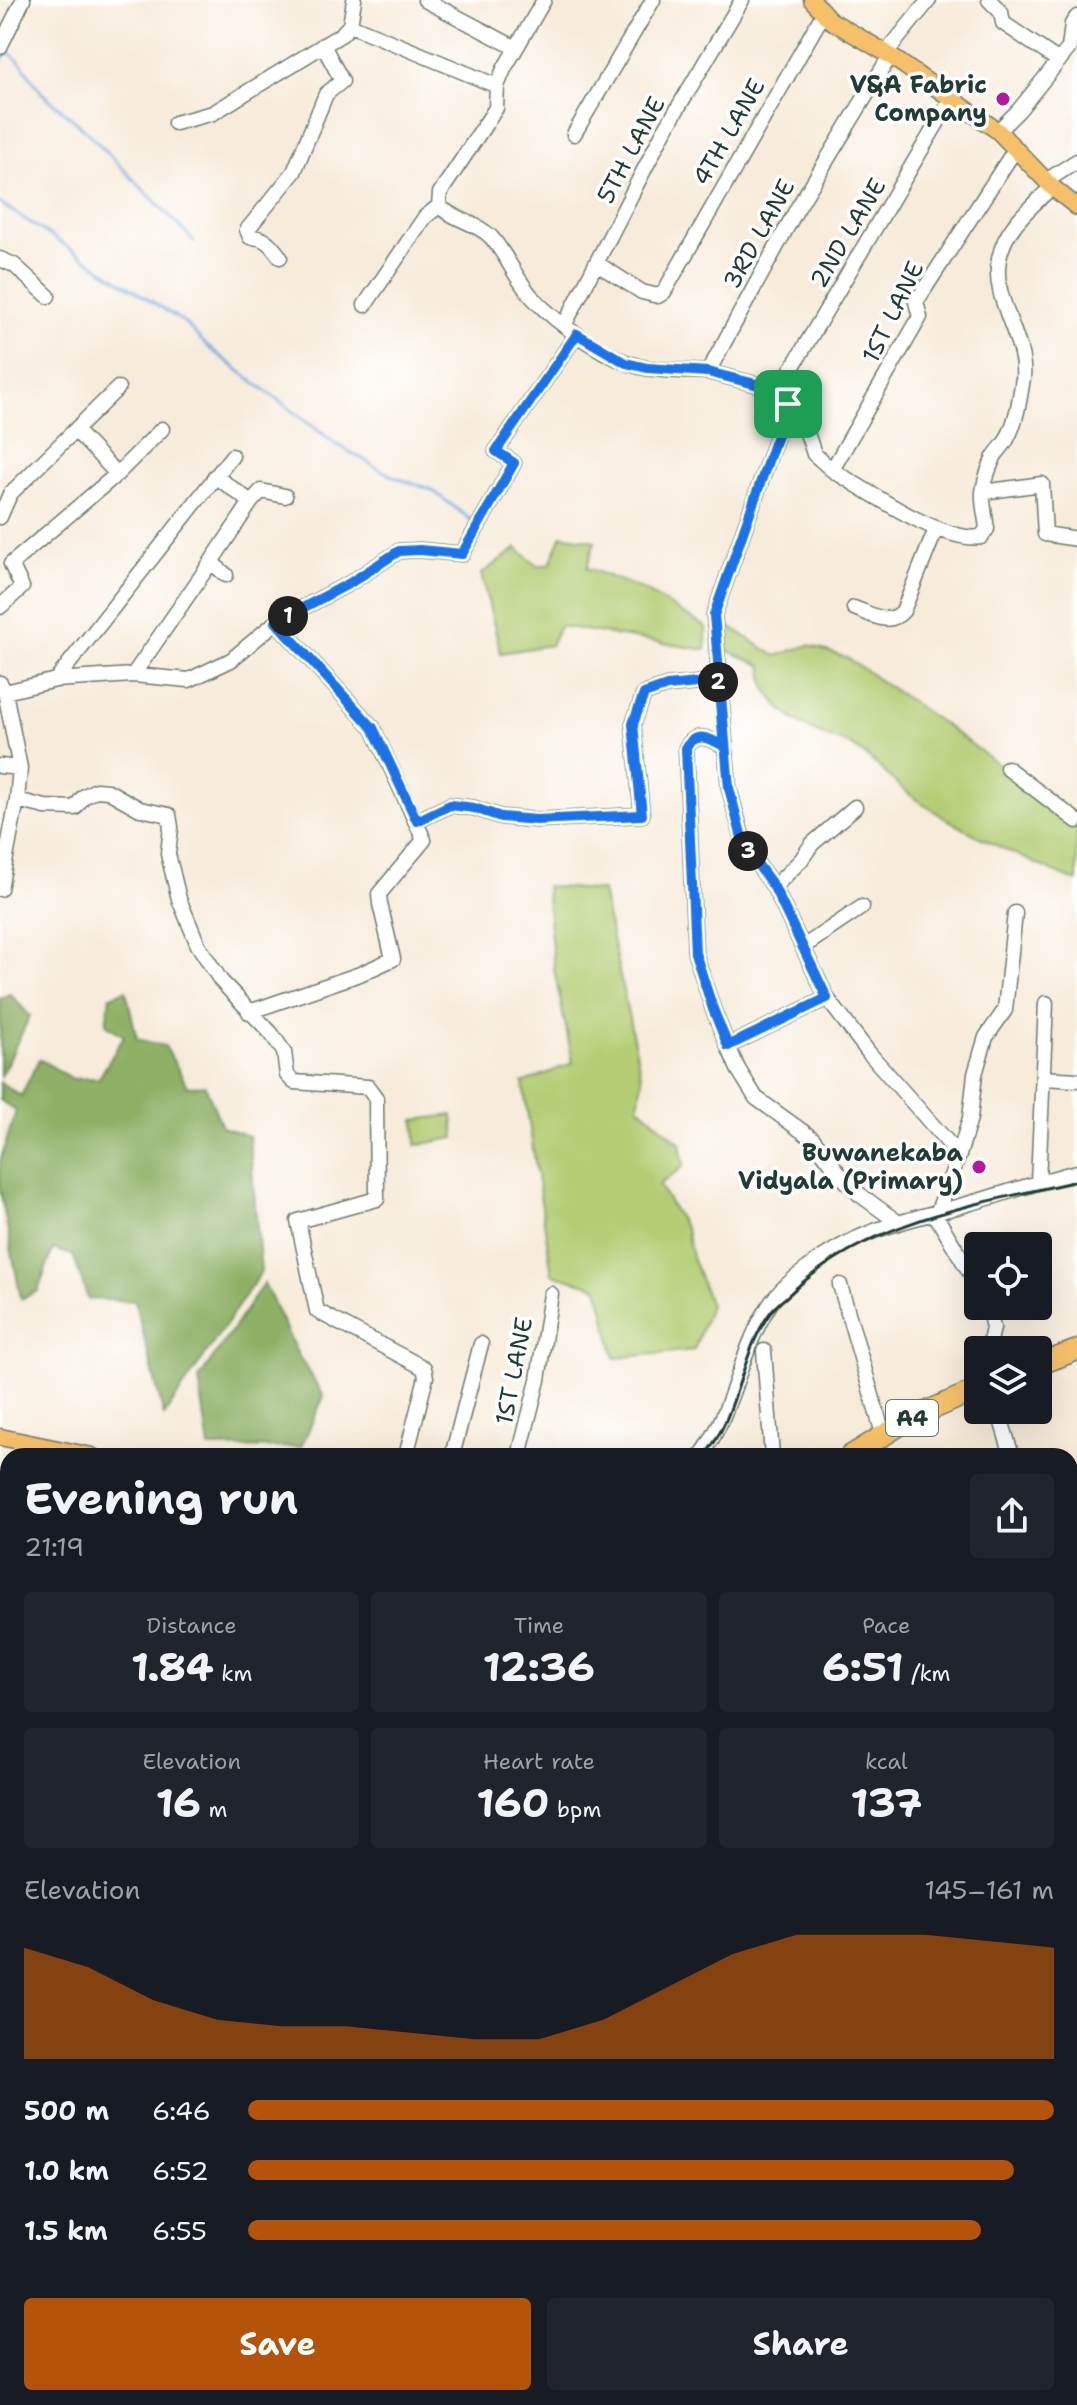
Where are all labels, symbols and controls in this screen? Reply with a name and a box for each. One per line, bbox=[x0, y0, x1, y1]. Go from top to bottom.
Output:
place label: V&A Fabric Company bbox=[850, 69, 987, 129]
street label: 4TH LANE bbox=[686, 73, 772, 191]
marker: V&A Fabric Company bbox=[994, 90, 1012, 108]
street label: 5TH LANE bbox=[589, 91, 673, 209]
street label: 2ND LANE bbox=[803, 172, 893, 294]
street label: 3RD LANE bbox=[716, 173, 802, 295]
street label: 1ST LANE bbox=[855, 256, 931, 368]
pin bbox=[754, 370, 822, 438]
icon: arrive bbox=[766, 382, 810, 426]
pin: 1 bbox=[268, 596, 308, 636]
text: 1 bbox=[283, 601, 293, 630]
pin: 2 bbox=[698, 662, 738, 702]
text: 2 bbox=[710, 667, 726, 696]
pin: 3 bbox=[728, 831, 768, 871]
text: 3 bbox=[740, 836, 756, 865]
place label: Buwanekaba Vidyala (Primary) bbox=[738, 1137, 964, 1197]
marker: Buwanekaba Vidyala (Primary) bbox=[970, 1158, 988, 1176]
map controls bbox=[964, 1232, 1052, 1424]
button: locate bbox=[964, 1232, 1052, 1320]
street label: 1ST LANE bbox=[488, 1314, 540, 1428]
button: layers bbox=[964, 1336, 1052, 1424]
road number: A4 bbox=[886, 1400, 938, 1436]
text: Evening run bbox=[24, 1469, 298, 1528]
button: share bbox=[970, 1474, 1054, 1558]
text: 21:19 bbox=[24, 1529, 84, 1564]
text: Distance bbox=[147, 1611, 237, 1640]
text: Time bbox=[514, 1611, 564, 1640]
text: Pace bbox=[862, 1611, 911, 1640]
text: 1.84 bbox=[131, 1640, 214, 1694]
text: 12:36 bbox=[483, 1640, 595, 1694]
text: 6:51 bbox=[822, 1640, 904, 1694]
text: km bbox=[214, 1659, 252, 1688]
text: /km bbox=[904, 1659, 951, 1688]
text: Elevation bbox=[142, 1747, 241, 1776]
text: Heart rate bbox=[483, 1747, 595, 1776]
text: kcal bbox=[865, 1747, 908, 1776]
text: 16 bbox=[156, 1776, 201, 1830]
text: 160 bbox=[477, 1776, 550, 1830]
text: 137 bbox=[850, 1776, 922, 1830]
text: m bbox=[201, 1795, 228, 1824]
text: bpm bbox=[550, 1795, 601, 1824]
text: Elevation bbox=[24, 1872, 140, 1907]
text: 145–161 m bbox=[924, 1872, 1054, 1907]
text: 500 m bbox=[24, 2093, 109, 2128]
text: 6:46 bbox=[152, 2093, 211, 2128]
text: 1.0 km bbox=[24, 2153, 109, 2188]
text: 6:52 bbox=[152, 2153, 209, 2188]
text: 1.5 km bbox=[24, 2213, 108, 2248]
text: 6:55 bbox=[152, 2213, 207, 2248]
button: Save bbox=[24, 2298, 531, 2390]
button: Share bbox=[547, 2298, 1054, 2390]

